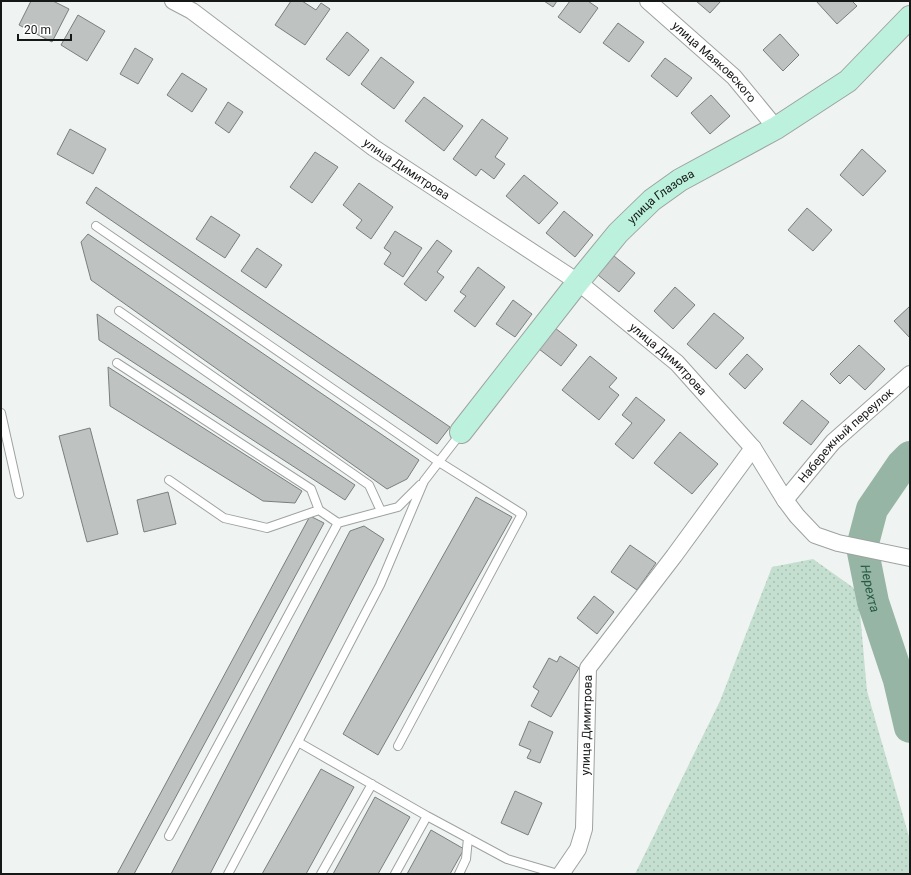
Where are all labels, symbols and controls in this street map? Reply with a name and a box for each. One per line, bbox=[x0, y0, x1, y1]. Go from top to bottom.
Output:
scale bar bbox=[18, 16, 71, 42]
street label: улица Маяковского bbox=[669, 19, 759, 105]
text: 20 m bbox=[24, 23, 51, 37]
street label: улица Димитрова bbox=[361, 135, 452, 203]
street label: улица Глазова bbox=[625, 167, 697, 227]
street label: улица Димитрова bbox=[626, 320, 710, 398]
street label: Набережный переулок bbox=[795, 385, 897, 485]
water label: Нерехта bbox=[858, 563, 883, 614]
street label: улица Димитрова bbox=[578, 675, 595, 776]

